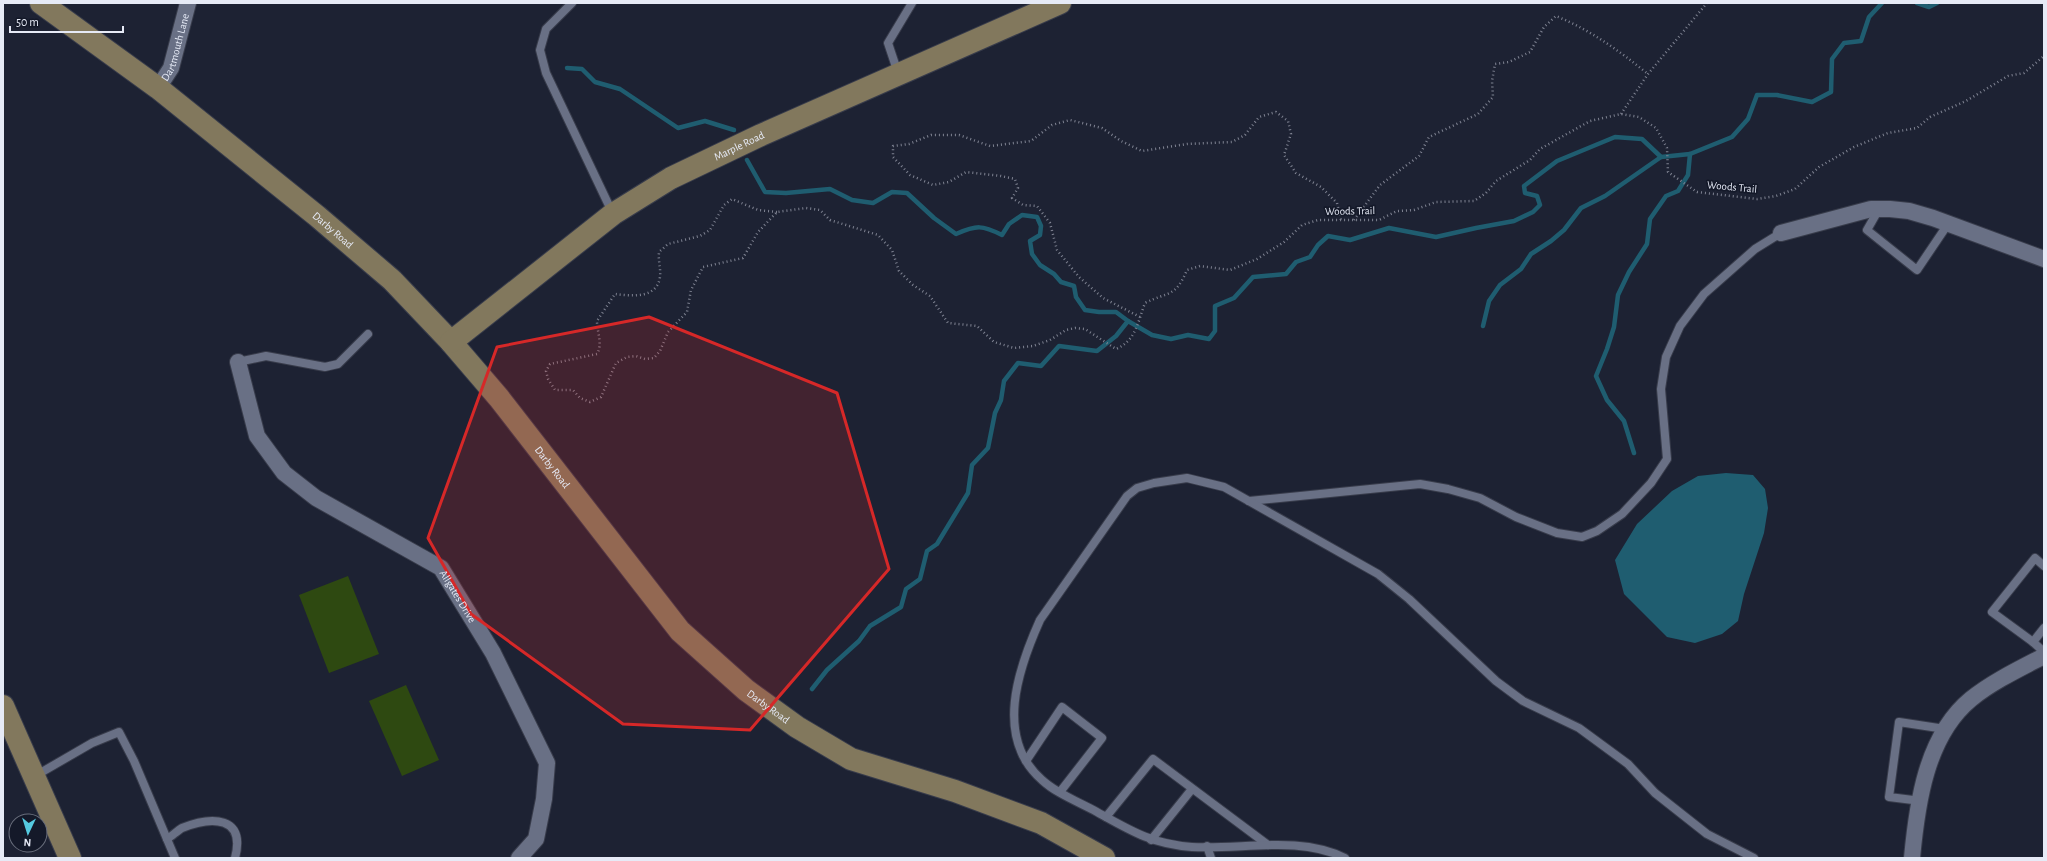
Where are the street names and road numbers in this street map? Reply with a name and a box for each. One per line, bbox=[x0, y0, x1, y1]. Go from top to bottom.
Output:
street label: Dartmouth Lane bbox=[159, 12, 191, 83]
street label: Marple Road bbox=[712, 129, 766, 162]
street label: Woods Trail bbox=[1706, 179, 1758, 195]
street label: Woods Trail bbox=[1325, 205, 1375, 217]
street label: Darby Road bbox=[311, 210, 356, 250]
street label: Darby Road bbox=[533, 444, 572, 490]
street label: Allgates Drive bbox=[438, 568, 478, 624]
street label: Darby Road bbox=[745, 687, 792, 725]

